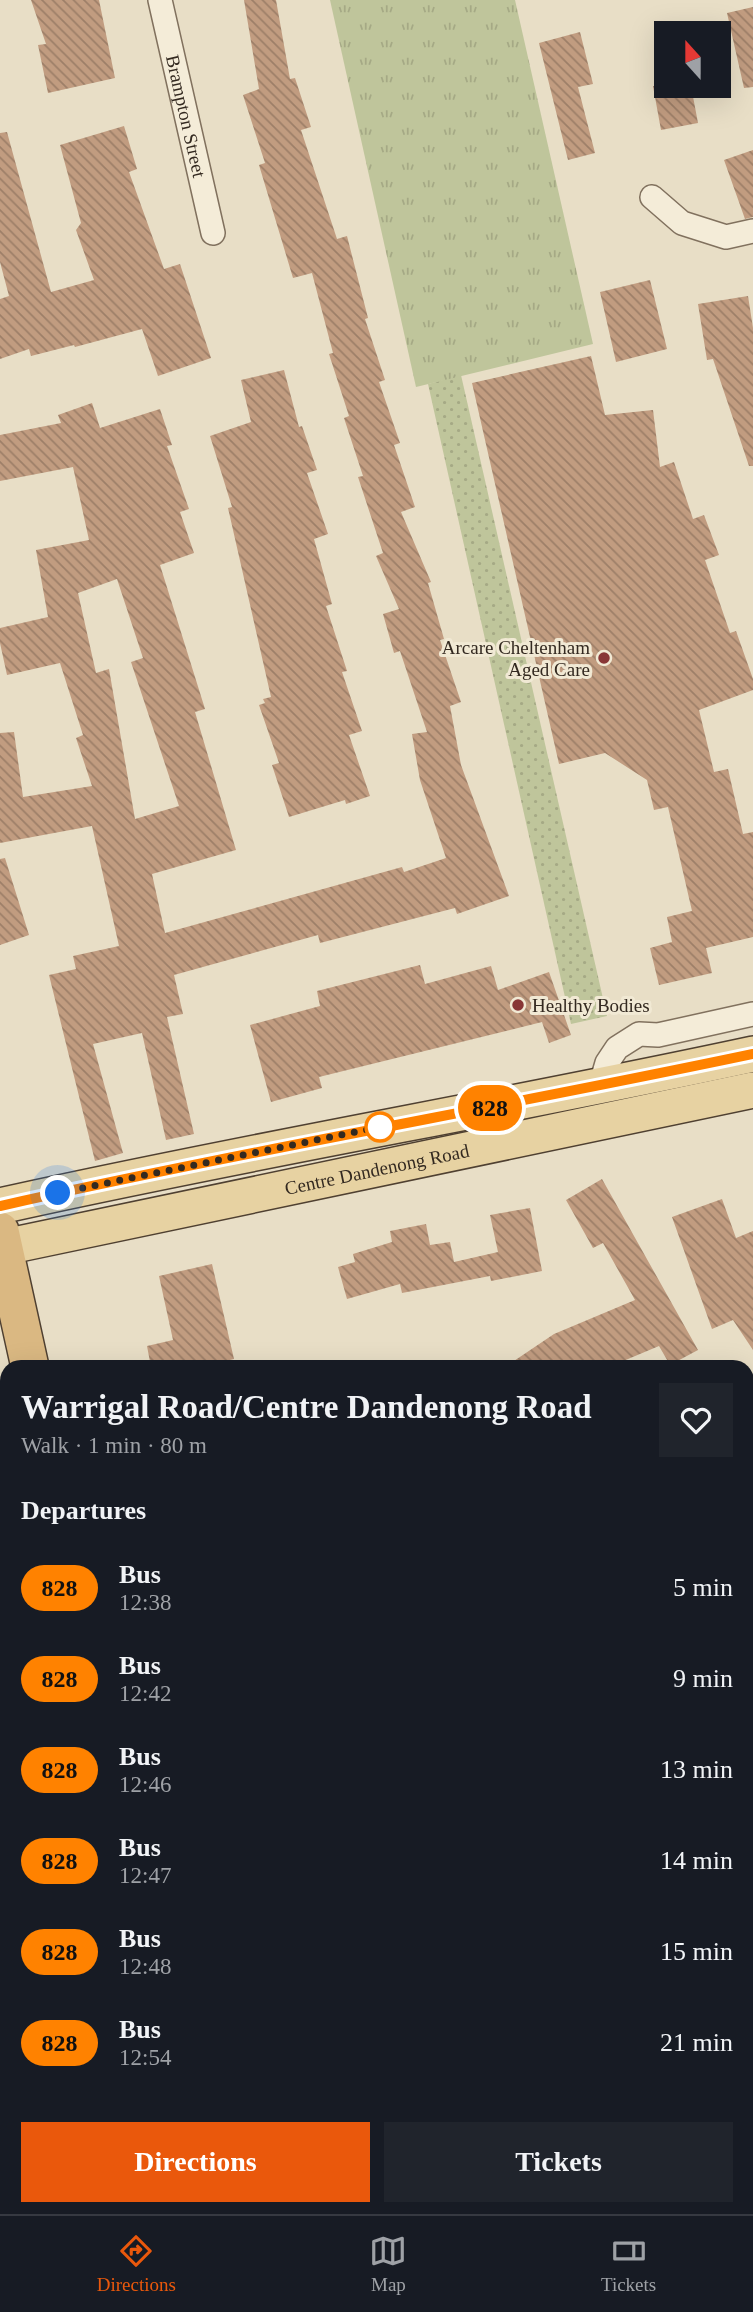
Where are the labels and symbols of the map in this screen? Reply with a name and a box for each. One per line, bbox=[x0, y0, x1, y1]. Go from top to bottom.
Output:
north arrow bbox=[654, 21, 732, 98]
street label: Brampton Street bbox=[162, 53, 211, 180]
place label: Arcare Cheltenham Aged Care bbox=[442, 637, 590, 680]
marker: Arcare Cheltenham Aged Care bbox=[596, 650, 612, 666]
place label: Healthy Bodies bbox=[532, 995, 650, 1016]
marker: Healthy Bodies bbox=[510, 997, 526, 1013]
line badge: 828 bbox=[450, 1085, 530, 1131]
unlabelled marker bbox=[365, 1112, 395, 1142]
street label: Centre Dandenong Road bbox=[283, 1139, 471, 1199]
your location bbox=[40, 1175, 75, 1210]

